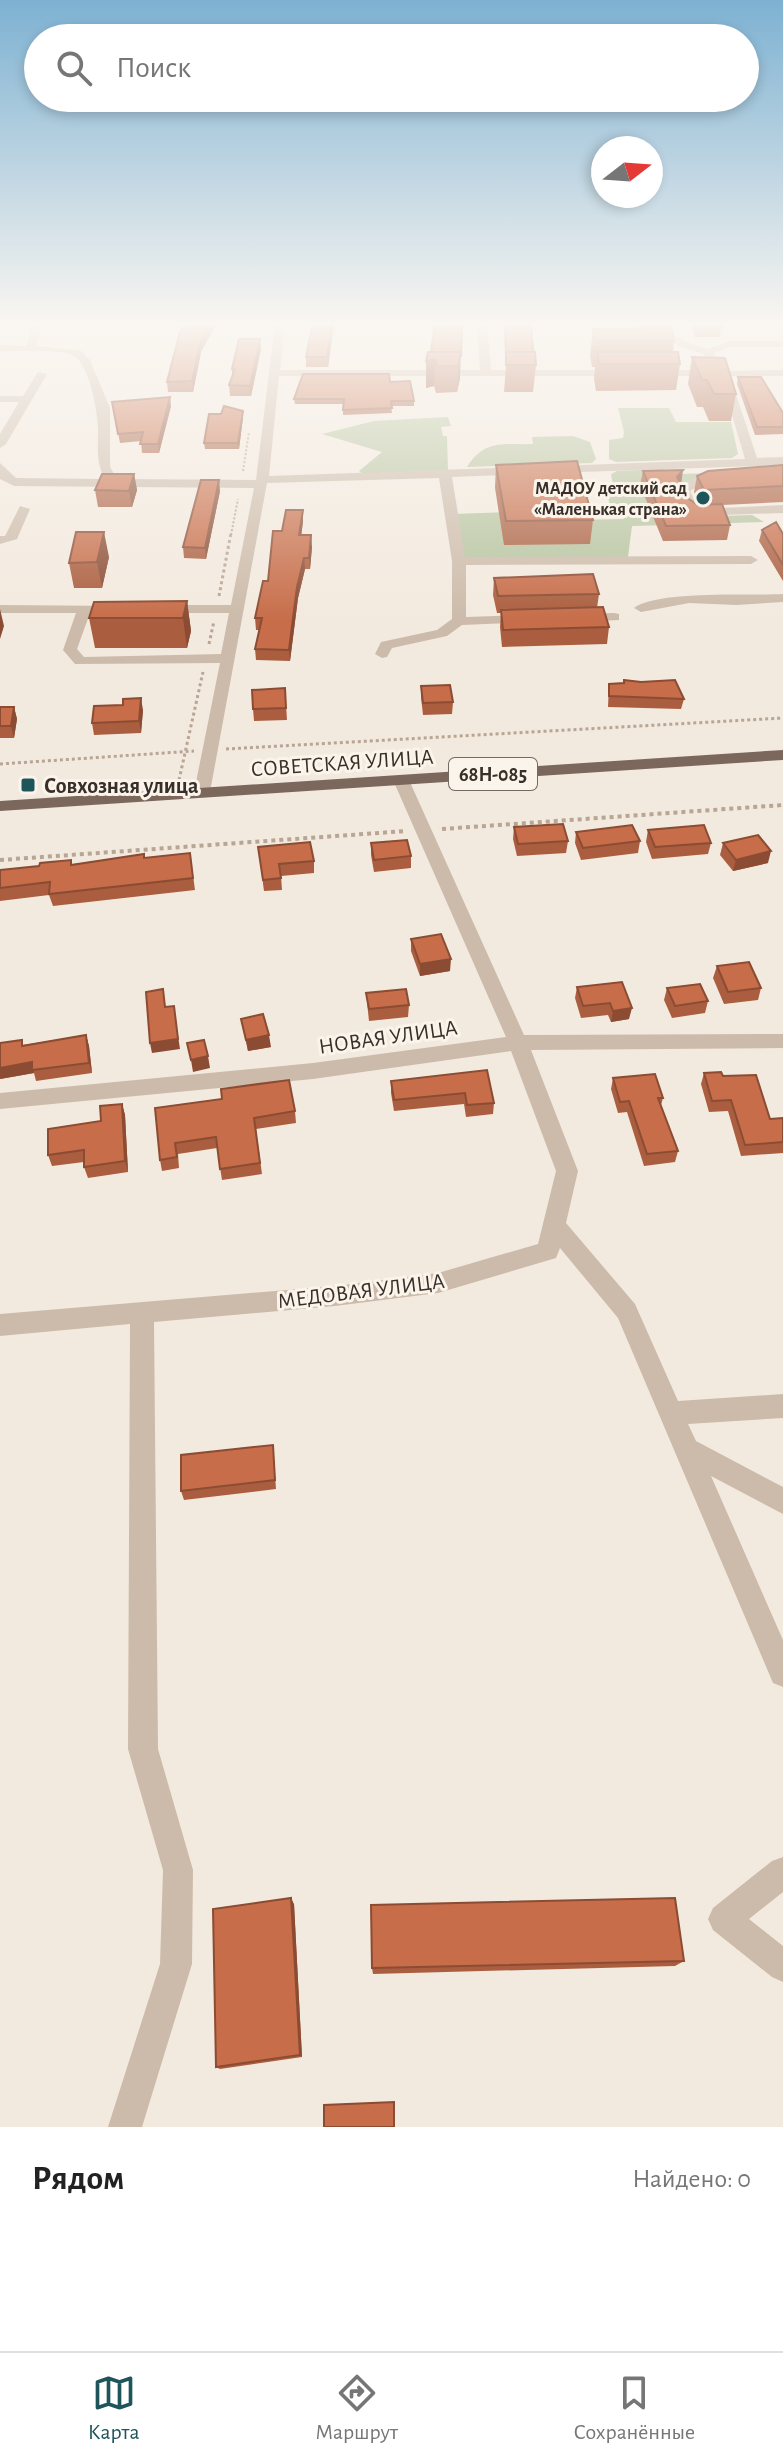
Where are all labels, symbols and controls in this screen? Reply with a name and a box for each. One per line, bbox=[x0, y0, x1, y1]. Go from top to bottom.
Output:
search box bbox=[24, 24, 759, 112]
icon: search bbox=[52, 46, 96, 90]
text: Поиск bbox=[116, 53, 191, 83]
north arrow bbox=[591, 136, 663, 208]
place label: МАДОУ детский сад «Маленькая страна» bbox=[534, 480, 687, 519]
marker: МАДОУ детский сад «Маленькая страна» bbox=[694, 489, 712, 507]
street label: СОВЕТСКАЯ УЛИЦА bbox=[250, 746, 434, 780]
road number: 68Н-085 bbox=[449, 758, 537, 790]
place label: Совхозная улица bbox=[44, 775, 198, 798]
marker: Совхозная улица bbox=[19, 776, 37, 794]
street label: НОВАЯ УЛИЦА bbox=[317, 1016, 459, 1058]
street label: МЕДОВАЯ УЛИЦА bbox=[276, 1270, 446, 1312]
text: Рядом bbox=[32, 2162, 124, 2196]
text: Найдено: 0 bbox=[632, 2166, 751, 2192]
tab: Карта bbox=[88, 2371, 139, 2445]
tab: Маршрут bbox=[315, 2371, 398, 2445]
tab: Сохранённые bbox=[574, 2371, 695, 2445]

